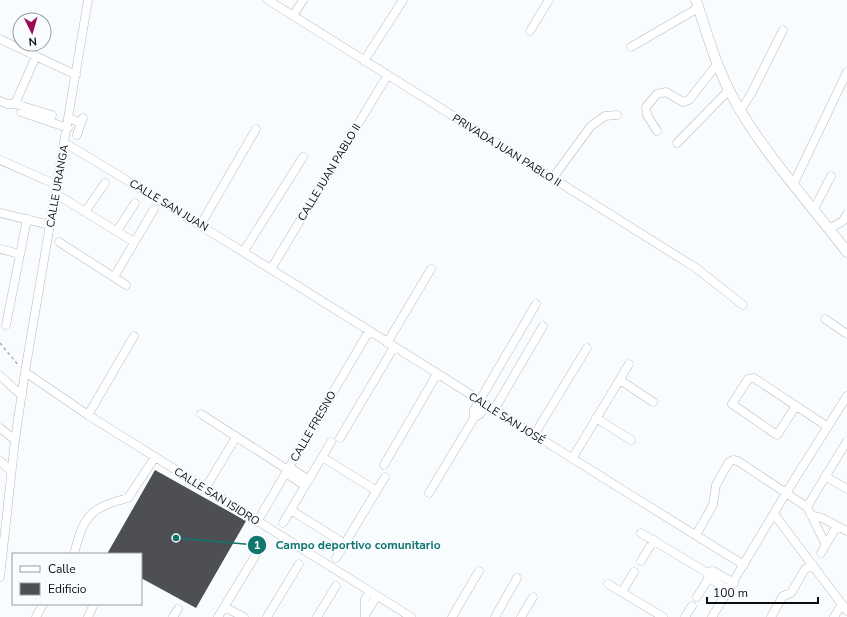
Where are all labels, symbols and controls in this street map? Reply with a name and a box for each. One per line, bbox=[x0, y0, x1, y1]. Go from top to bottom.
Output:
north arrow bbox=[12, 12, 52, 52]
text: N bbox=[28, 34, 38, 49]
street label: PRIVADA JUAN PABLO II bbox=[449, 111, 564, 190]
street label: CALLE JUAN PABLO II bbox=[294, 121, 364, 224]
street label: CALLE URANGA bbox=[43, 144, 72, 229]
street label: CALLE SAN JUAN bbox=[126, 176, 211, 235]
street label: CALLE FRESNO bbox=[287, 388, 340, 464]
street label: CALLE SAN JOSÉ bbox=[466, 388, 548, 448]
street label: CALLE SAN ISIDRO bbox=[171, 464, 262, 529]
callout: Campo deportivo comunitario bbox=[247, 533, 448, 557]
text: 1 bbox=[253, 537, 261, 553]
text: Campo deportivo comunitario bbox=[275, 537, 441, 553]
legend bbox=[12, 553, 142, 605]
text: Calle bbox=[48, 561, 76, 577]
scale bar bbox=[707, 579, 818, 605]
text: Edificio bbox=[48, 581, 87, 597]
text: 100 m bbox=[713, 585, 748, 601]

